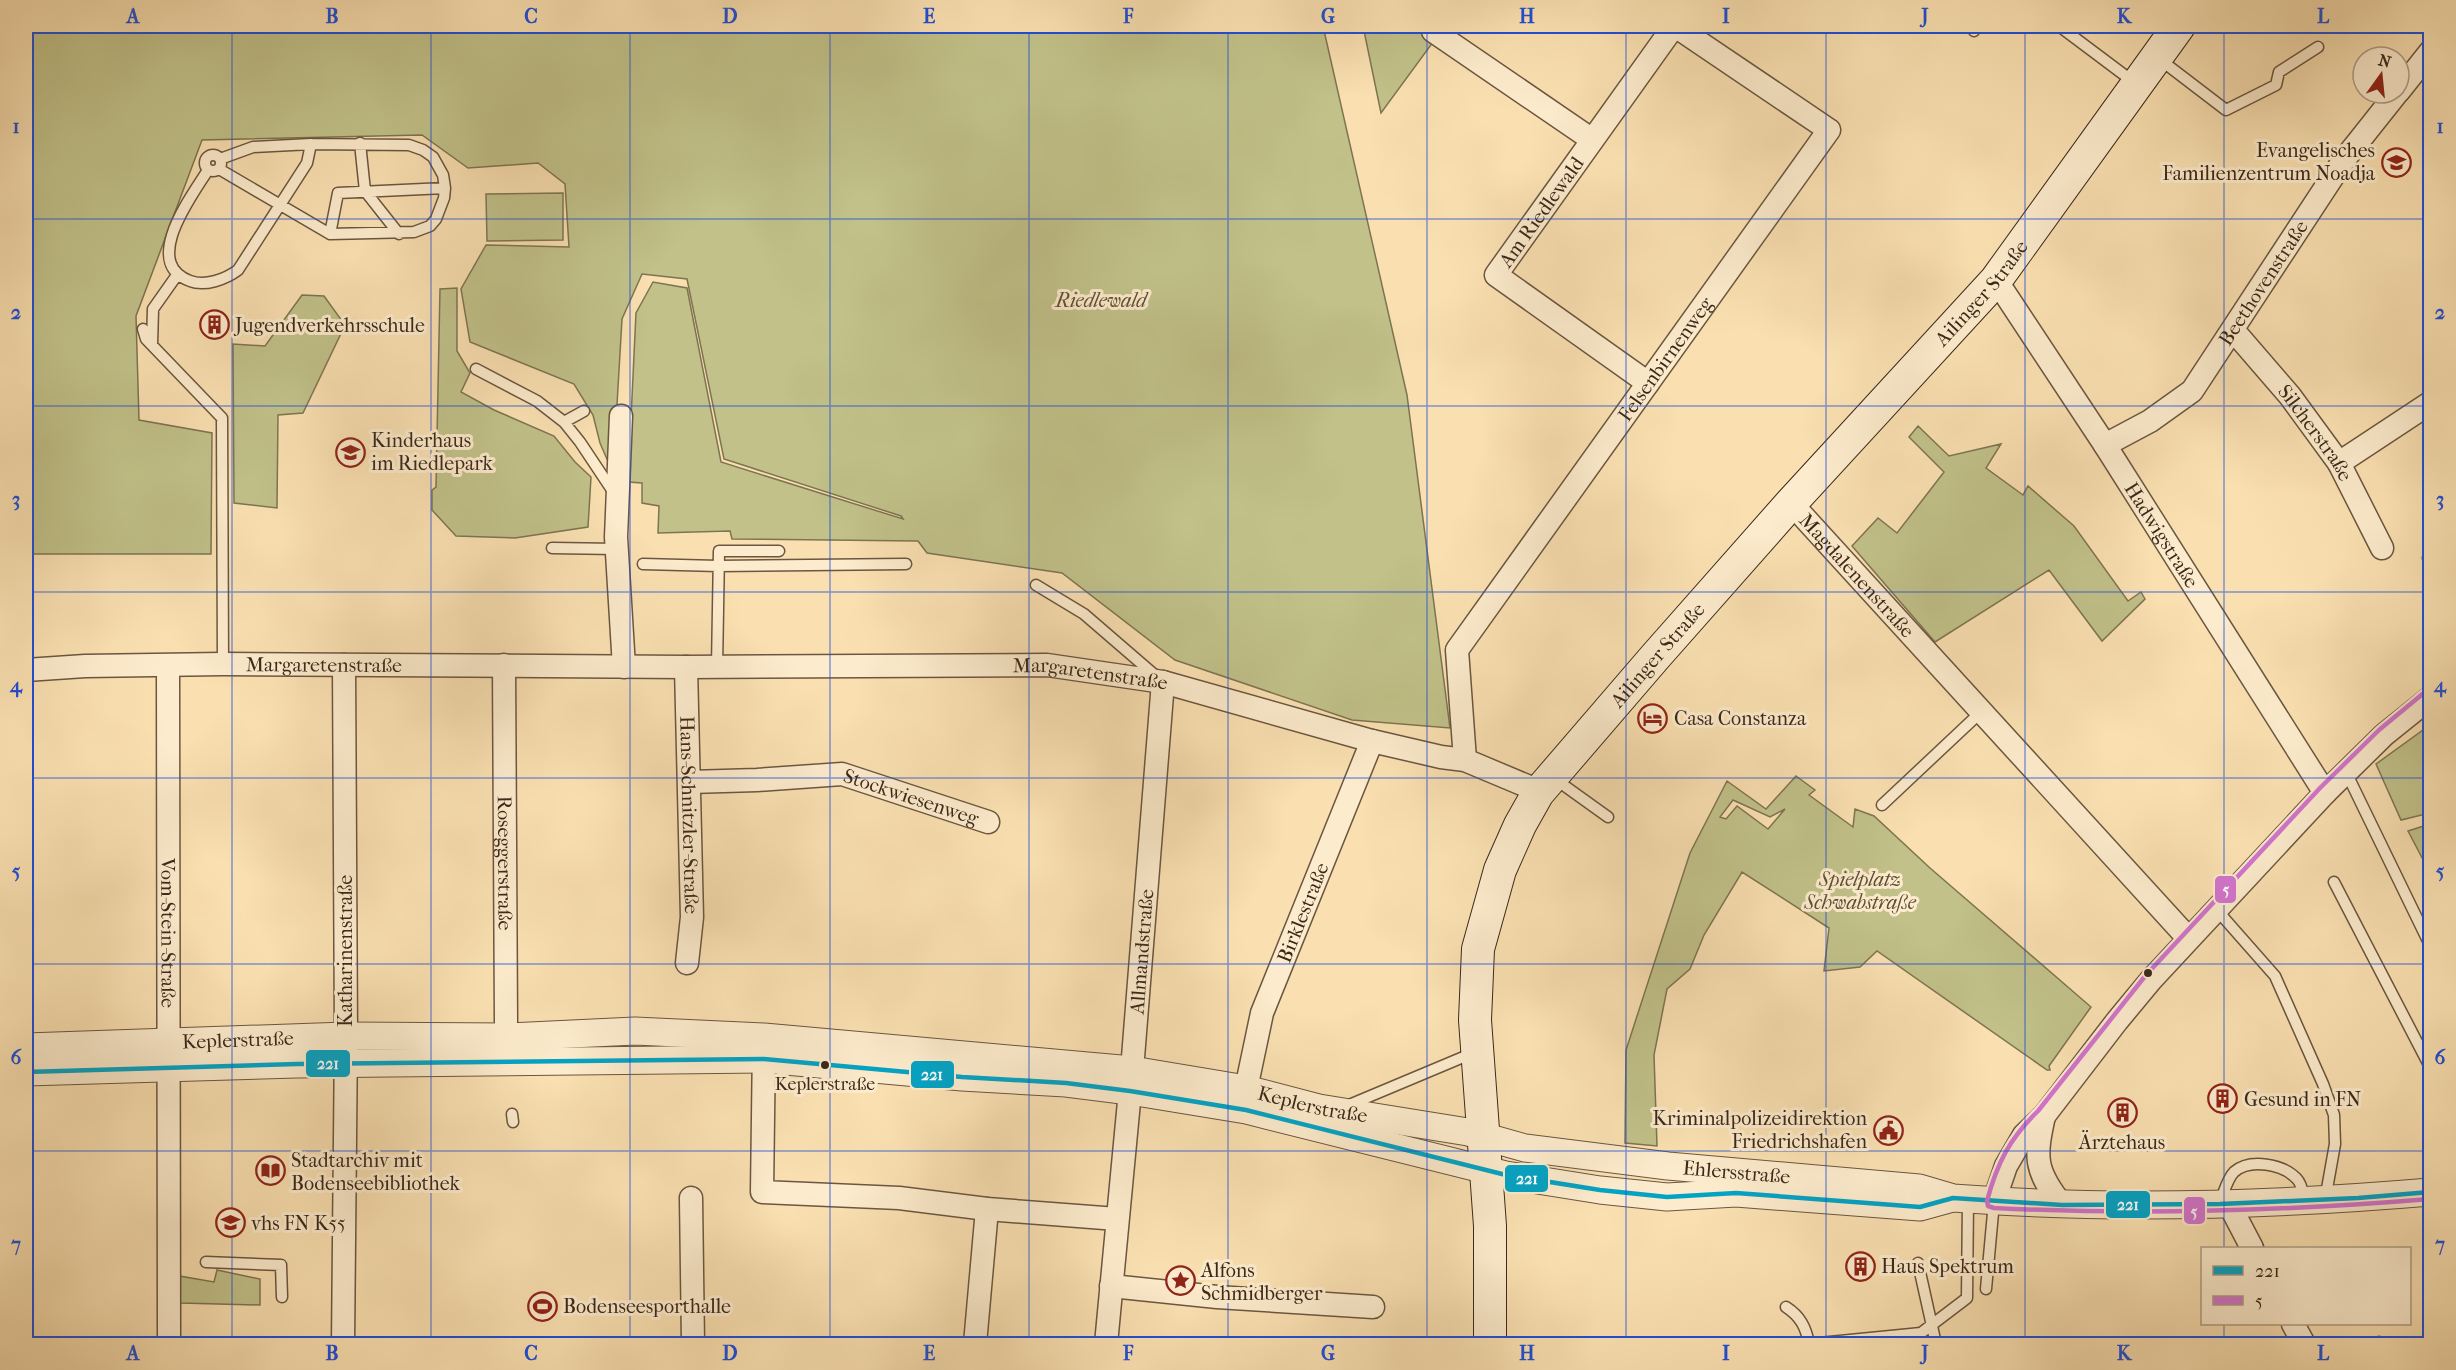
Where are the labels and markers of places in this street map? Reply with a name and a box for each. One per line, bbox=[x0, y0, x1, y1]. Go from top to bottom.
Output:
place label: Evangelisches Familienzentrum Noadja bbox=[2162, 139, 2376, 185]
school or university icon: Evangelisches Familienzentrum Noadja bbox=[2380, 146, 2412, 178]
building icon: Jugendverkehrsschule bbox=[198, 309, 230, 341]
place label: Jugendverkehrsschule bbox=[233, 314, 425, 337]
place label: Kinderhaus im Riedlepark bbox=[371, 429, 494, 475]
school or university icon: Kinderhaus im Riedlepark bbox=[334, 436, 366, 468]
hotel icon: Casa Constanza bbox=[1637, 702, 1669, 734]
place label: Casa Constanza bbox=[1674, 707, 1807, 730]
unlabelled marker bbox=[2142, 967, 2154, 979]
marker: Keplerstraße bbox=[819, 1059, 831, 1071]
place label: Keplerstraße bbox=[775, 1074, 875, 1095]
building icon: Gesund in FN bbox=[2207, 1083, 2239, 1115]
place label: Gesund in FN bbox=[2244, 1088, 2361, 1111]
building icon: Ärztehaus bbox=[2106, 1096, 2138, 1128]
place label: Kriminalpolizeidirektion Friedrichshafen bbox=[1652, 1107, 1867, 1153]
public building icon: Kriminalpolizeidirektion Friedrichshafen bbox=[1872, 1114, 1904, 1146]
place label: Ärztehaus bbox=[2078, 1130, 2165, 1154]
place label: Stadtarchiv mit Bodenseebibliothek bbox=[291, 1149, 461, 1195]
library icon: Stadtarchiv mit Bodenseebibliothek bbox=[254, 1155, 286, 1187]
school or university icon: vhs FN K55 bbox=[214, 1207, 246, 1239]
place label: vhs FN K55 bbox=[251, 1212, 346, 1235]
building icon: Haus Spektrum bbox=[1844, 1250, 1876, 1282]
place label: Haus Spektrum bbox=[1881, 1255, 2014, 1278]
place label: Alfons Schmidberger bbox=[1200, 1259, 1323, 1305]
place icon: Alfons Schmidberger bbox=[1164, 1265, 1196, 1297]
sports icon: Bodenseesporthalle bbox=[526, 1290, 558, 1322]
place label: Bodenseesporthalle bbox=[563, 1295, 731, 1318]

